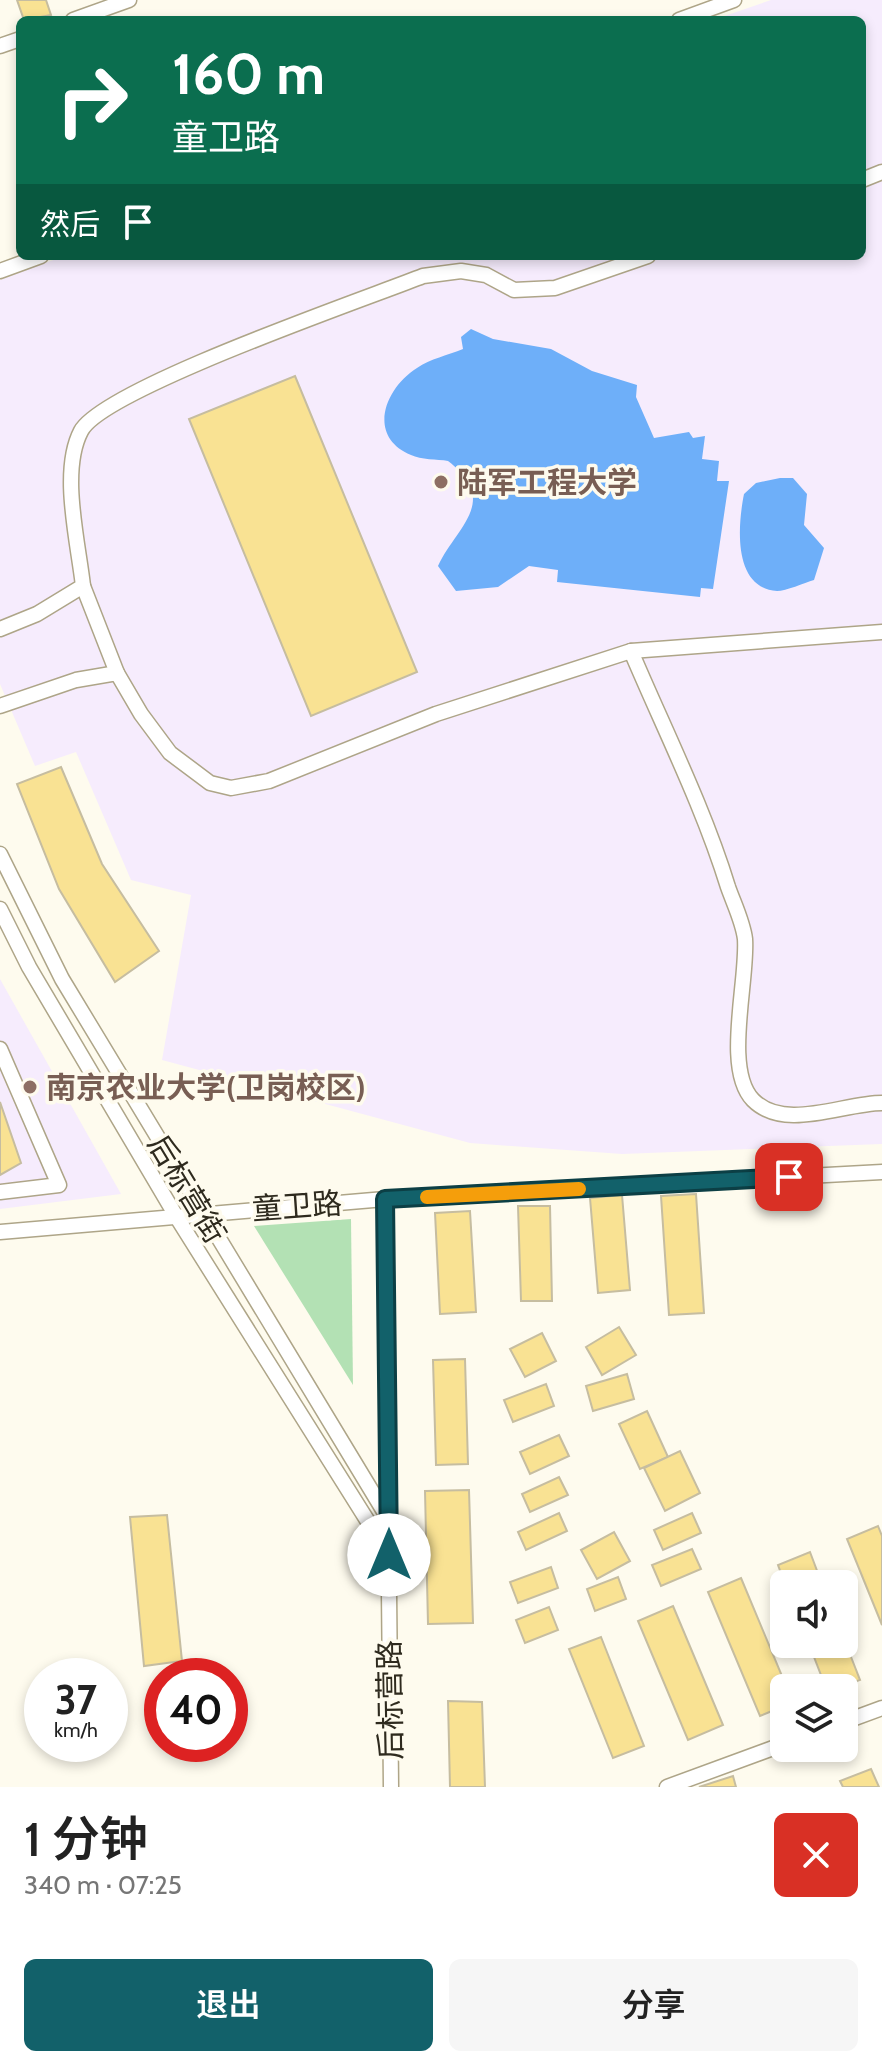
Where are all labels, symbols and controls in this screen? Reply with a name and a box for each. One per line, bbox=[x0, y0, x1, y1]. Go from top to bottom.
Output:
text: 160 m bbox=[172, 40, 325, 108]
icon: right bbox=[40, 48, 144, 152]
text: 童卫路 bbox=[172, 115, 280, 159]
icon: arrive bbox=[116, 200, 160, 244]
text: 然后 bbox=[40, 206, 100, 243]
place label: 陆军工程大学 bbox=[457, 464, 637, 501]
marker: 陆军工程大学 bbox=[432, 473, 450, 491]
place label: 南京农业大学(卫岗校区) bbox=[46, 1069, 366, 1106]
marker: 南京农业大学(卫岗校区) bbox=[21, 1078, 39, 1096]
street label: 后标营街 bbox=[140, 1128, 234, 1250]
pin bbox=[755, 1143, 823, 1211]
icon: arrive bbox=[767, 1155, 811, 1199]
street label: 童卫路 bbox=[251, 1184, 343, 1228]
position arrow bbox=[347, 1513, 431, 1597]
map controls bbox=[770, 1570, 858, 1762]
button: sound bbox=[770, 1570, 858, 1658]
street label: 后标营路 bbox=[370, 1640, 410, 1760]
speed limit sign: 40 bbox=[144, 1658, 248, 1762]
button: layers bbox=[770, 1674, 858, 1762]
text: 37 bbox=[55, 1675, 97, 1724]
text: km/h bbox=[54, 1718, 98, 1742]
text: 1 分钟 bbox=[24, 1810, 148, 1868]
button: close bbox=[774, 1813, 858, 1897]
text: 340 m · 07:25 bbox=[24, 1869, 182, 1901]
button: 退出 bbox=[24, 1959, 433, 2051]
button: 分享 bbox=[449, 1959, 858, 2051]

